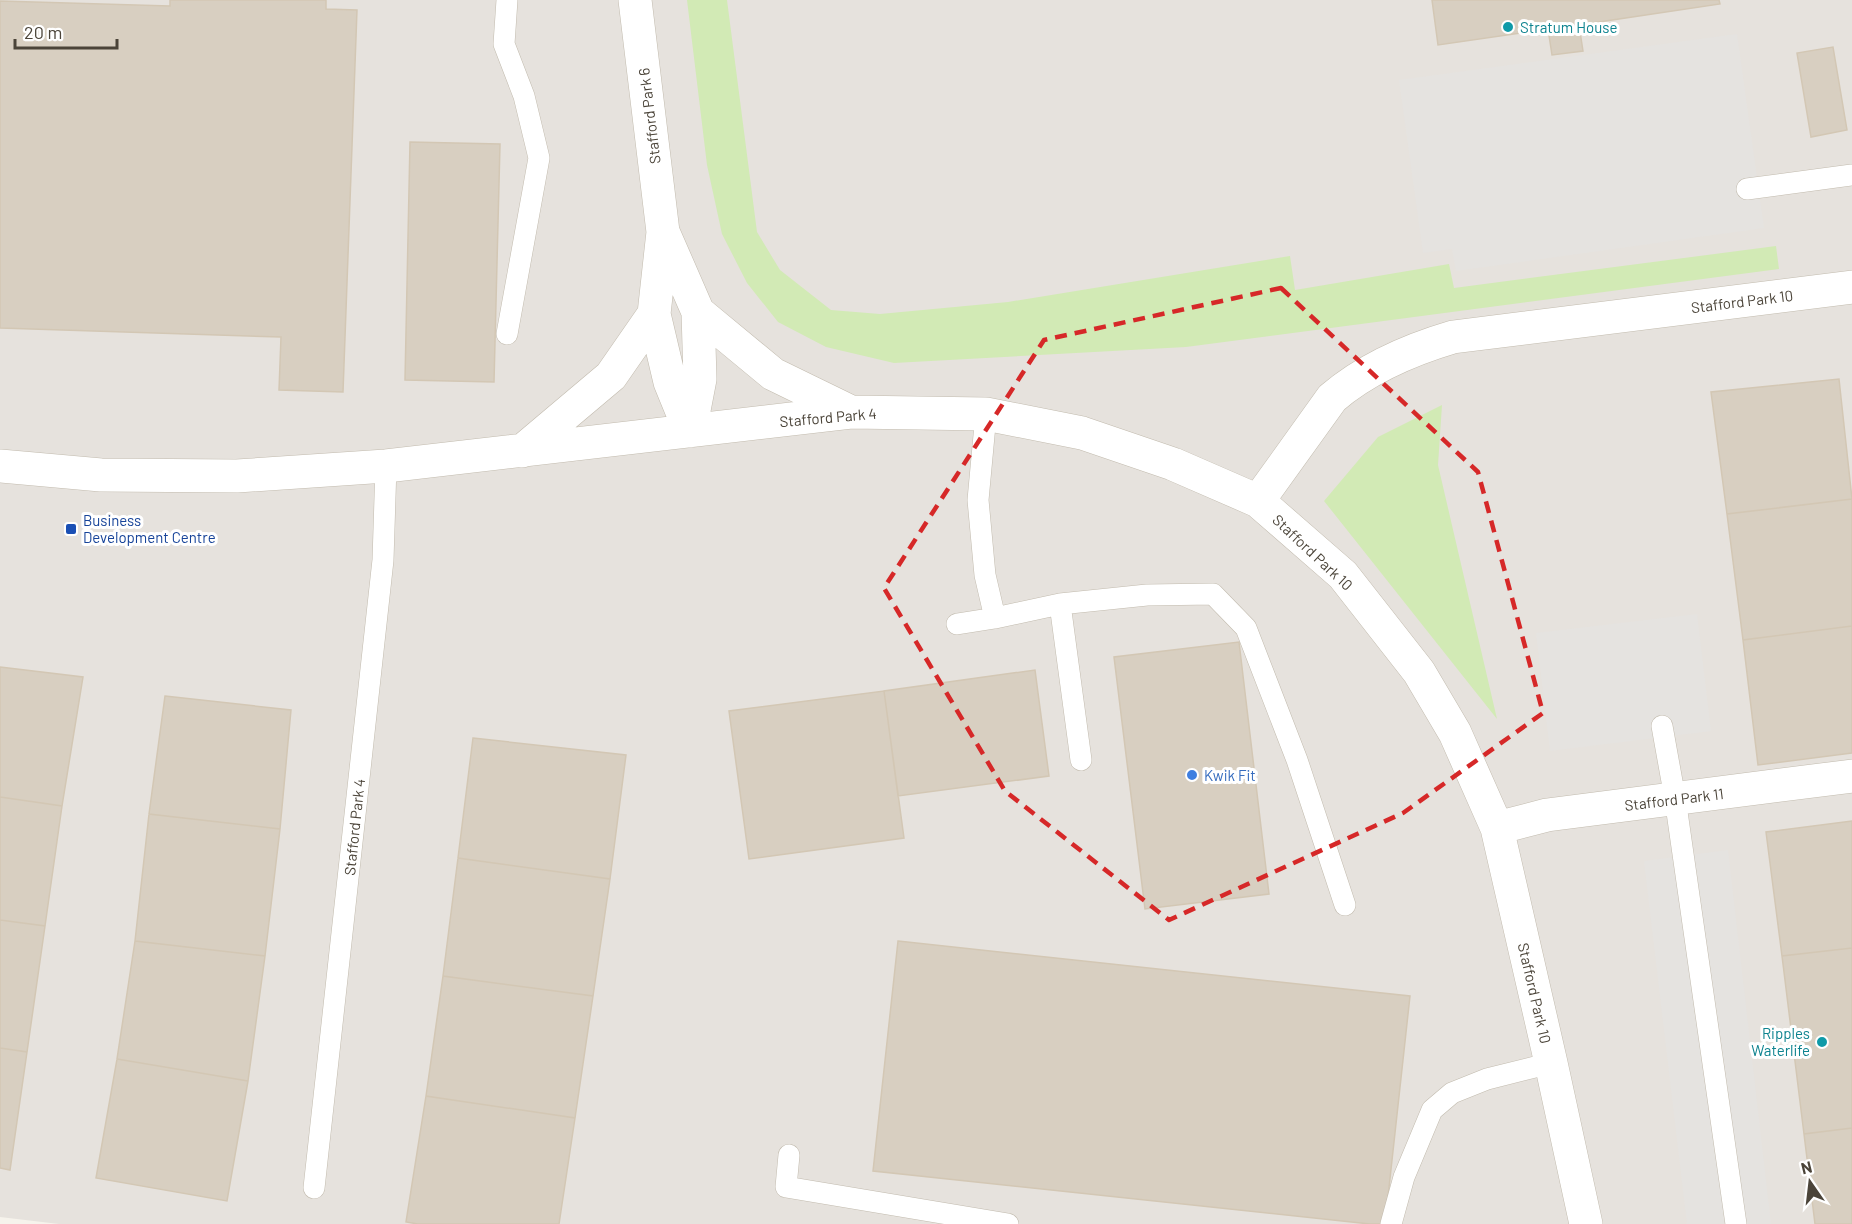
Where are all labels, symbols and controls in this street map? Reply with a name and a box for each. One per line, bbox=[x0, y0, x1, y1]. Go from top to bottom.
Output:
scale bar bbox=[15, 12, 117, 50]
place label: Stratum House bbox=[1520, 18, 1617, 36]
marker: Stratum House bbox=[1501, 20, 1515, 34]
text: 20 m bbox=[24, 21, 62, 43]
street label: Stafford Park 6 bbox=[634, 67, 664, 165]
street label: Stafford Park 10 bbox=[1690, 286, 1794, 316]
street label: Stafford Park 4 bbox=[779, 404, 877, 430]
street label: Stafford Park 10 bbox=[1269, 510, 1357, 594]
place label: Business Development Centre bbox=[83, 511, 216, 546]
marker: Business Development Centre bbox=[64, 522, 78, 536]
place label: Kwik Fit bbox=[1204, 766, 1256, 784]
marker: Kwik Fit bbox=[1185, 768, 1199, 782]
street label: Stafford Park 4 bbox=[340, 778, 368, 876]
street label: Stafford Park 11 bbox=[1623, 784, 1725, 814]
street label: Stafford Park 10 bbox=[1515, 941, 1555, 1045]
place label: Ripples Waterlife bbox=[1751, 1024, 1810, 1059]
marker: Ripples Waterlife bbox=[1815, 1035, 1829, 1049]
north arrow bbox=[1780, 1152, 1840, 1212]
text: N bbox=[1799, 1156, 1814, 1177]

